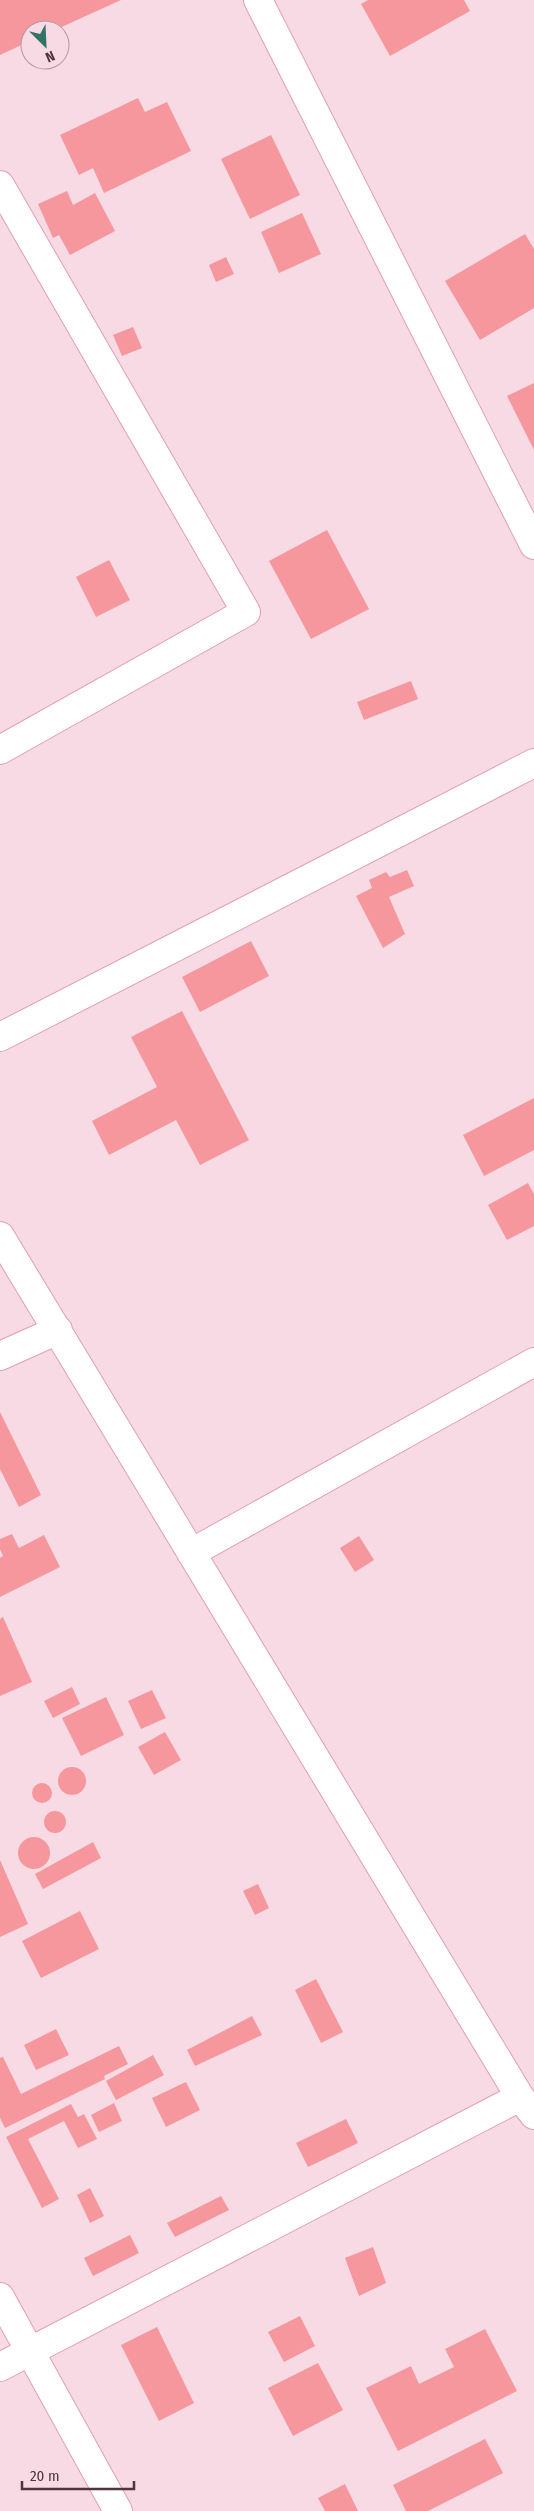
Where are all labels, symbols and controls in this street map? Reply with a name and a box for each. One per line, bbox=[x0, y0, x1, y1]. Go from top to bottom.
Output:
north arrow bbox=[20, 20, 70, 70]
text: N bbox=[43, 47, 57, 66]
scale bar bbox=[22, 2458, 135, 2490]
text: 20 m bbox=[30, 2467, 60, 2485]

